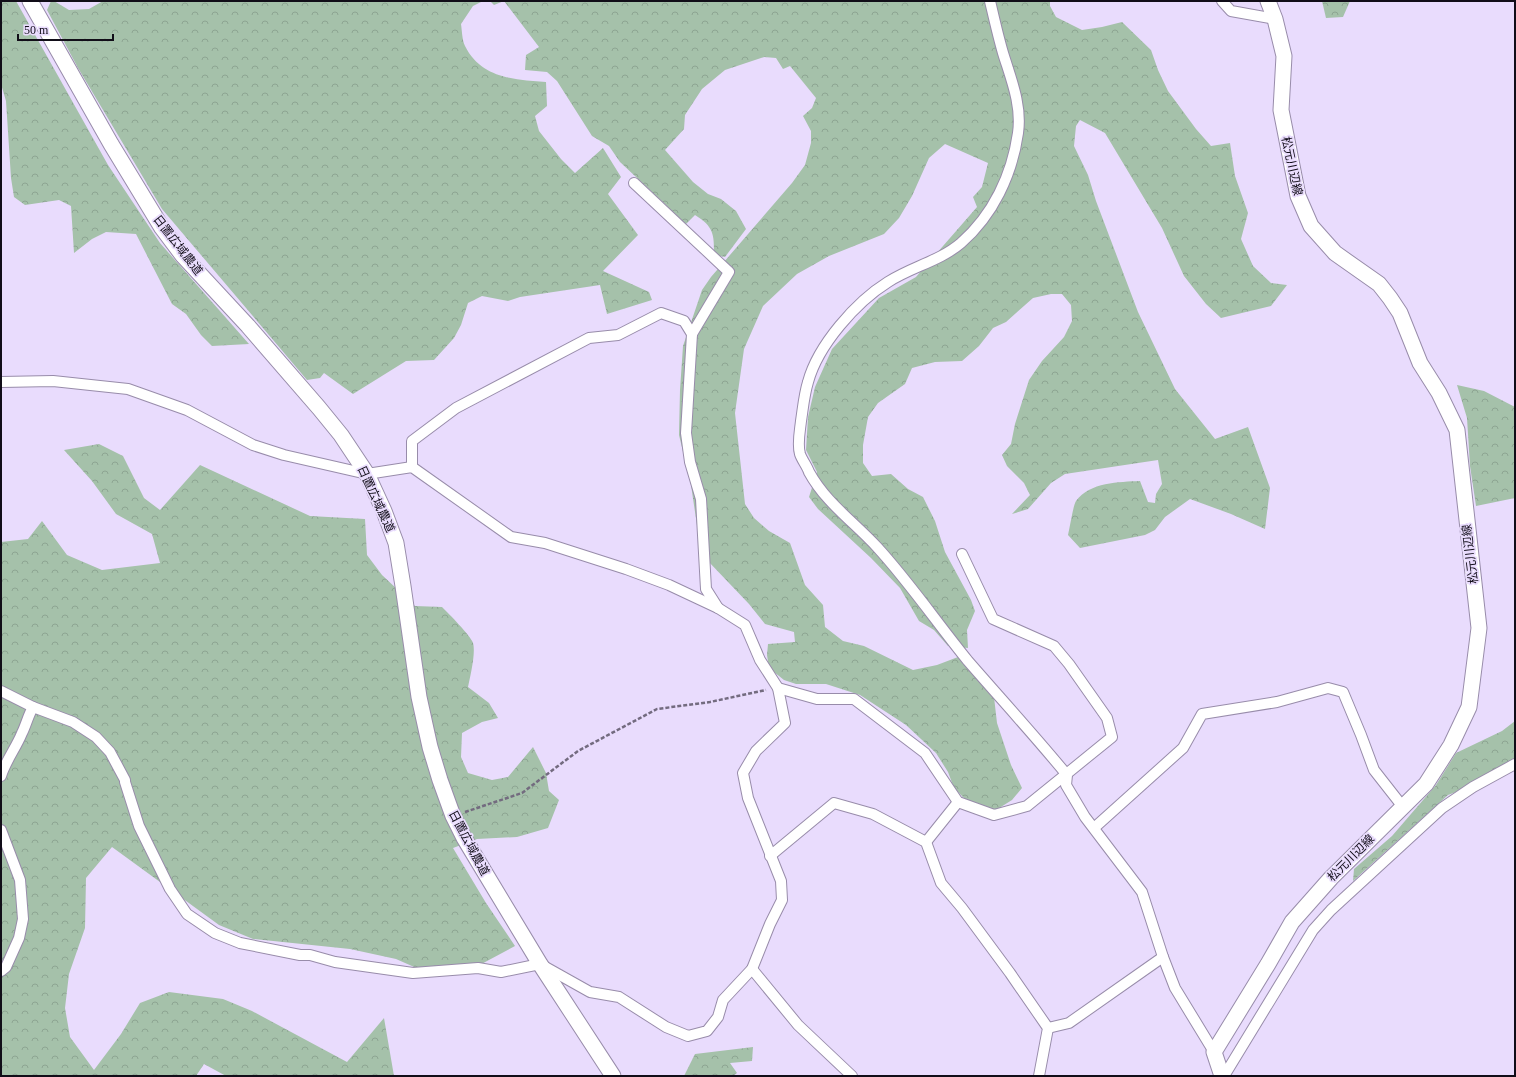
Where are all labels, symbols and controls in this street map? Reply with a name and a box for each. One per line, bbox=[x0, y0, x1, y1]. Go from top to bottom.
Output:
scale bar bbox=[18, 16, 113, 42]
text: 50 m bbox=[24, 23, 49, 37]
street label: 松元川辺線 bbox=[1279, 135, 1305, 197]
street label: 日置広域農道 bbox=[150, 212, 206, 278]
street label: 日置広域農道 bbox=[354, 463, 398, 535]
street label: 松元川辺線 bbox=[1459, 523, 1481, 585]
street label: 日置広域農道 bbox=[446, 808, 492, 878]
street label: 松元川辺線 bbox=[1325, 832, 1377, 884]

